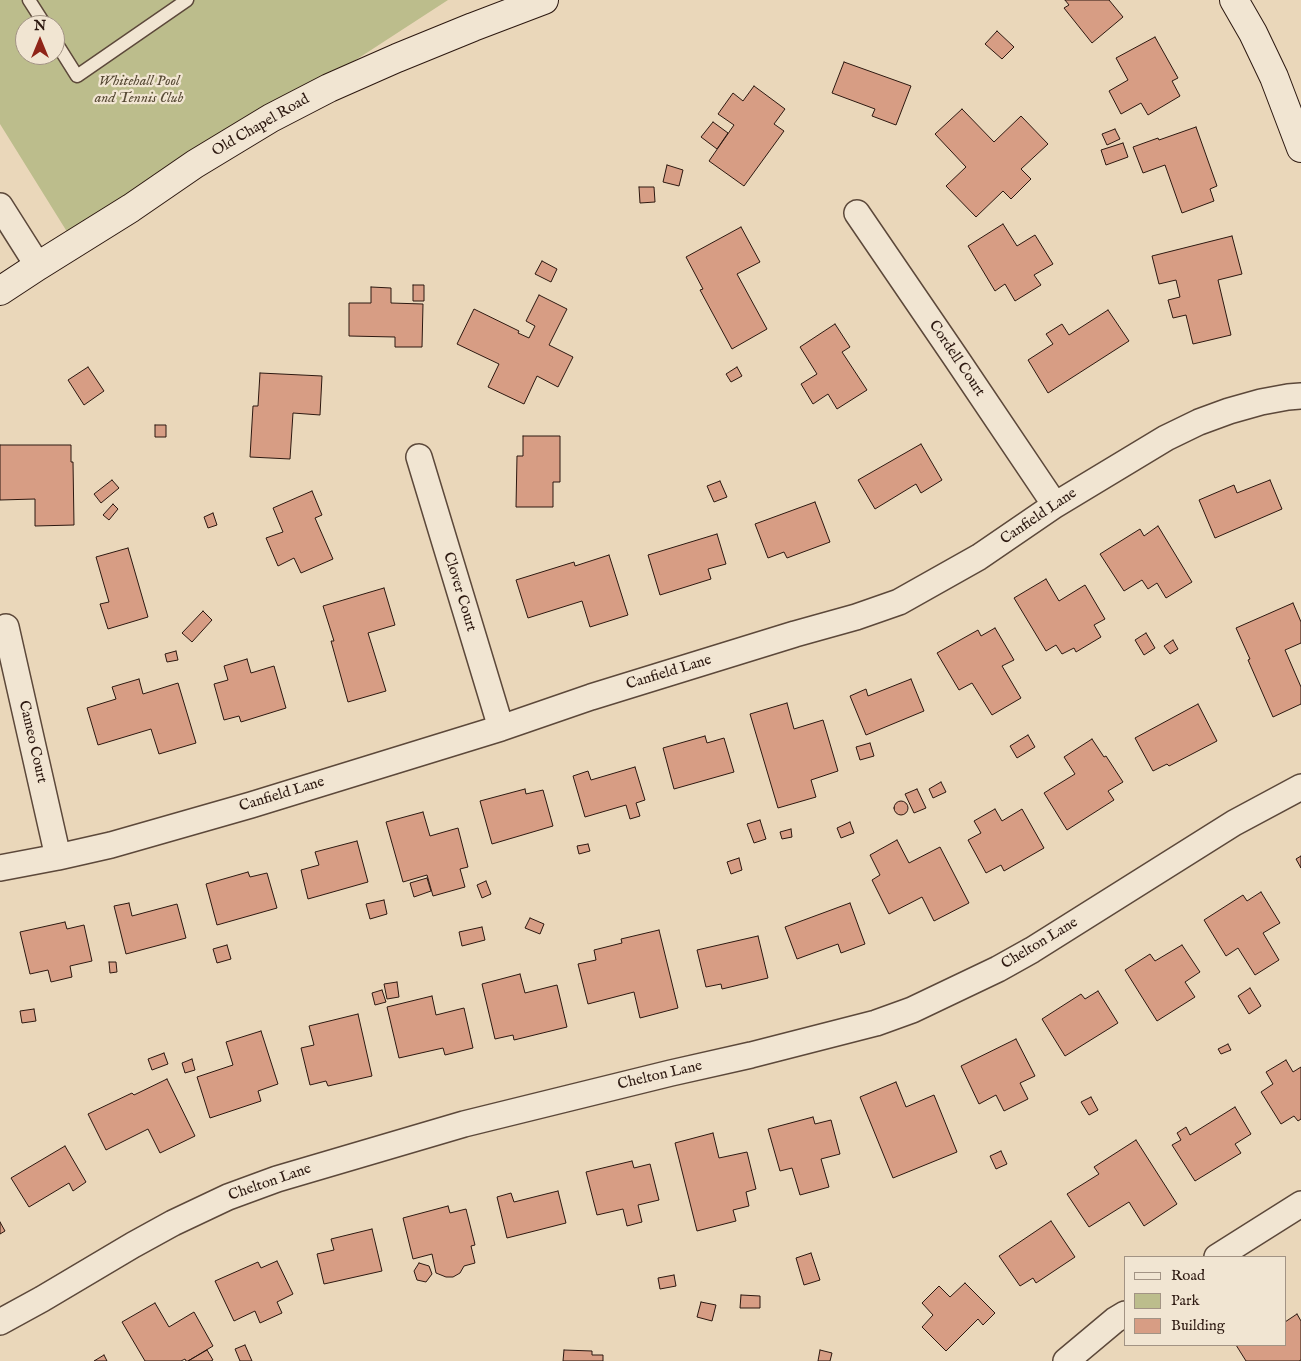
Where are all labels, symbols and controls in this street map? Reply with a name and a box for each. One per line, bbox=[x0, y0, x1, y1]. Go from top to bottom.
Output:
north arrow bbox=[15, 15, 65, 65]
text: N bbox=[34, 17, 46, 35]
park label: Whitehall Pool and Tennis Club bbox=[95, 73, 183, 108]
street label: Old Chapel Road bbox=[209, 91, 313, 161]
street label: Cordell Court bbox=[924, 318, 988, 400]
street label: Canfield Lane bbox=[997, 485, 1081, 549]
street label: Clover Court bbox=[438, 550, 480, 634]
street label: Canfield Lane bbox=[624, 652, 714, 694]
street label: Cameo Court bbox=[14, 699, 50, 785]
street label: Canfield Lane bbox=[237, 774, 327, 816]
street label: Chelton Lane bbox=[998, 914, 1082, 974]
street label: Chelton Lane bbox=[616, 1058, 704, 1094]
street label: Chelton Lane bbox=[226, 1160, 314, 1206]
legend bbox=[1124, 1256, 1286, 1346]
text: Road bbox=[1171, 1266, 1205, 1285]
text: Park bbox=[1171, 1291, 1200, 1310]
text: Building bbox=[1171, 1316, 1225, 1335]

